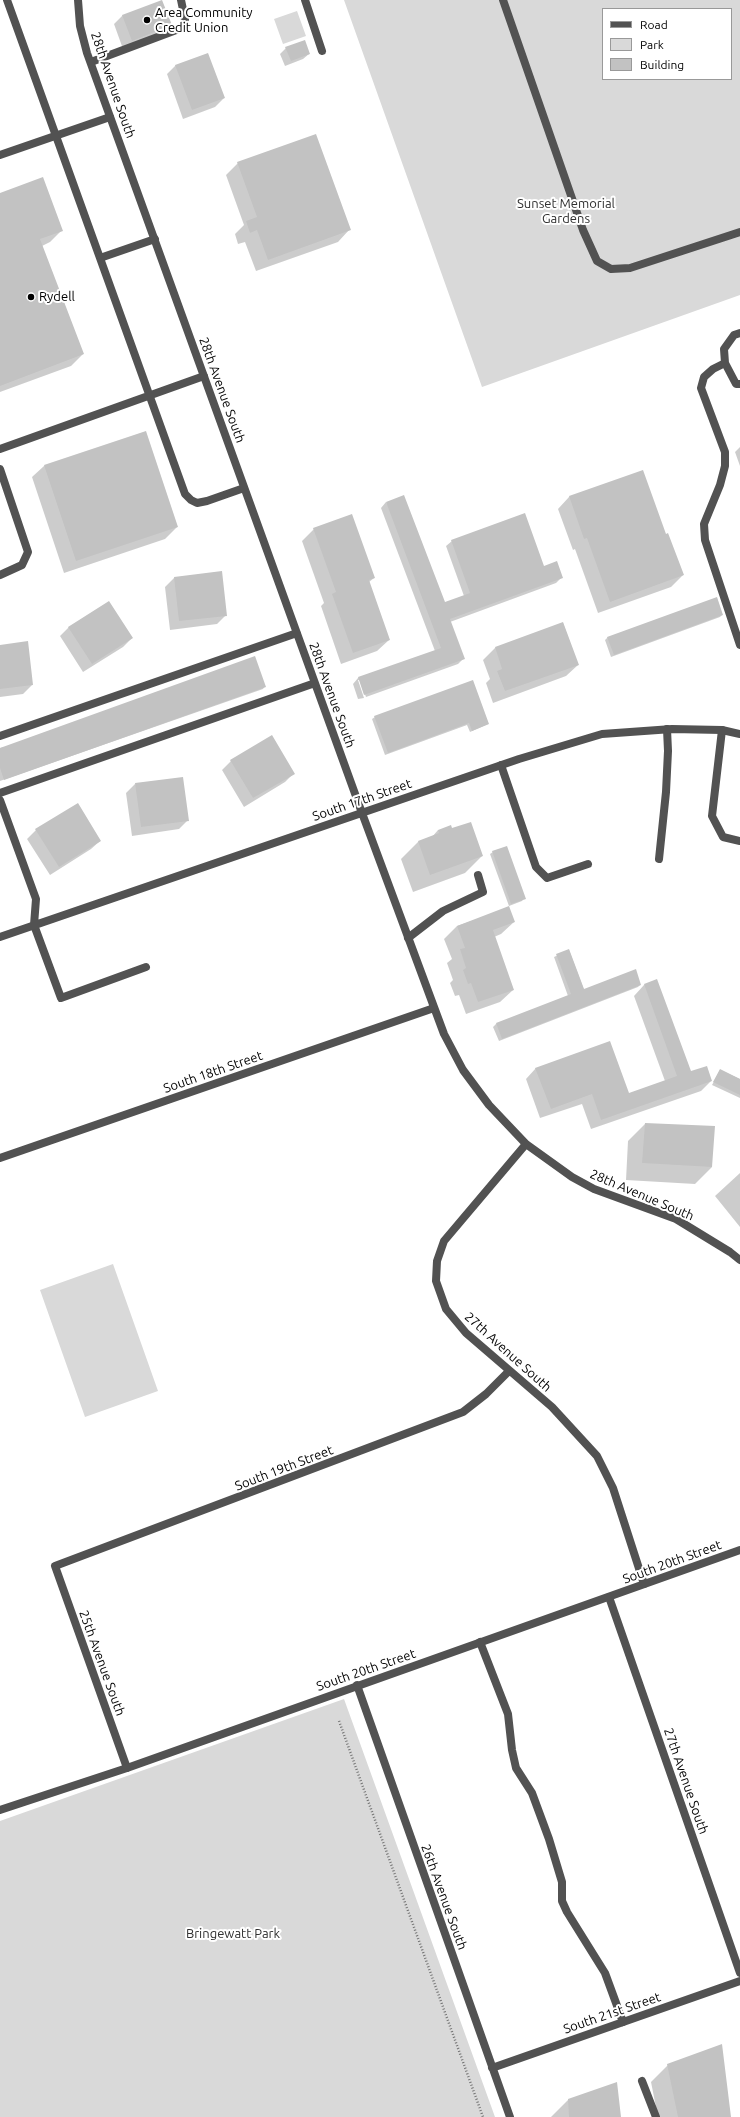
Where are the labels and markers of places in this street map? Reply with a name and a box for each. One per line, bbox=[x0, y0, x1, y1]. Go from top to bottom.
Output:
place label: Area Community Credit Union bbox=[155, 5, 253, 36]
marker: Area Community Credit Union bbox=[142, 15, 152, 25]
place label: Rydell bbox=[39, 289, 75, 305]
marker: Rydell bbox=[26, 292, 36, 302]

